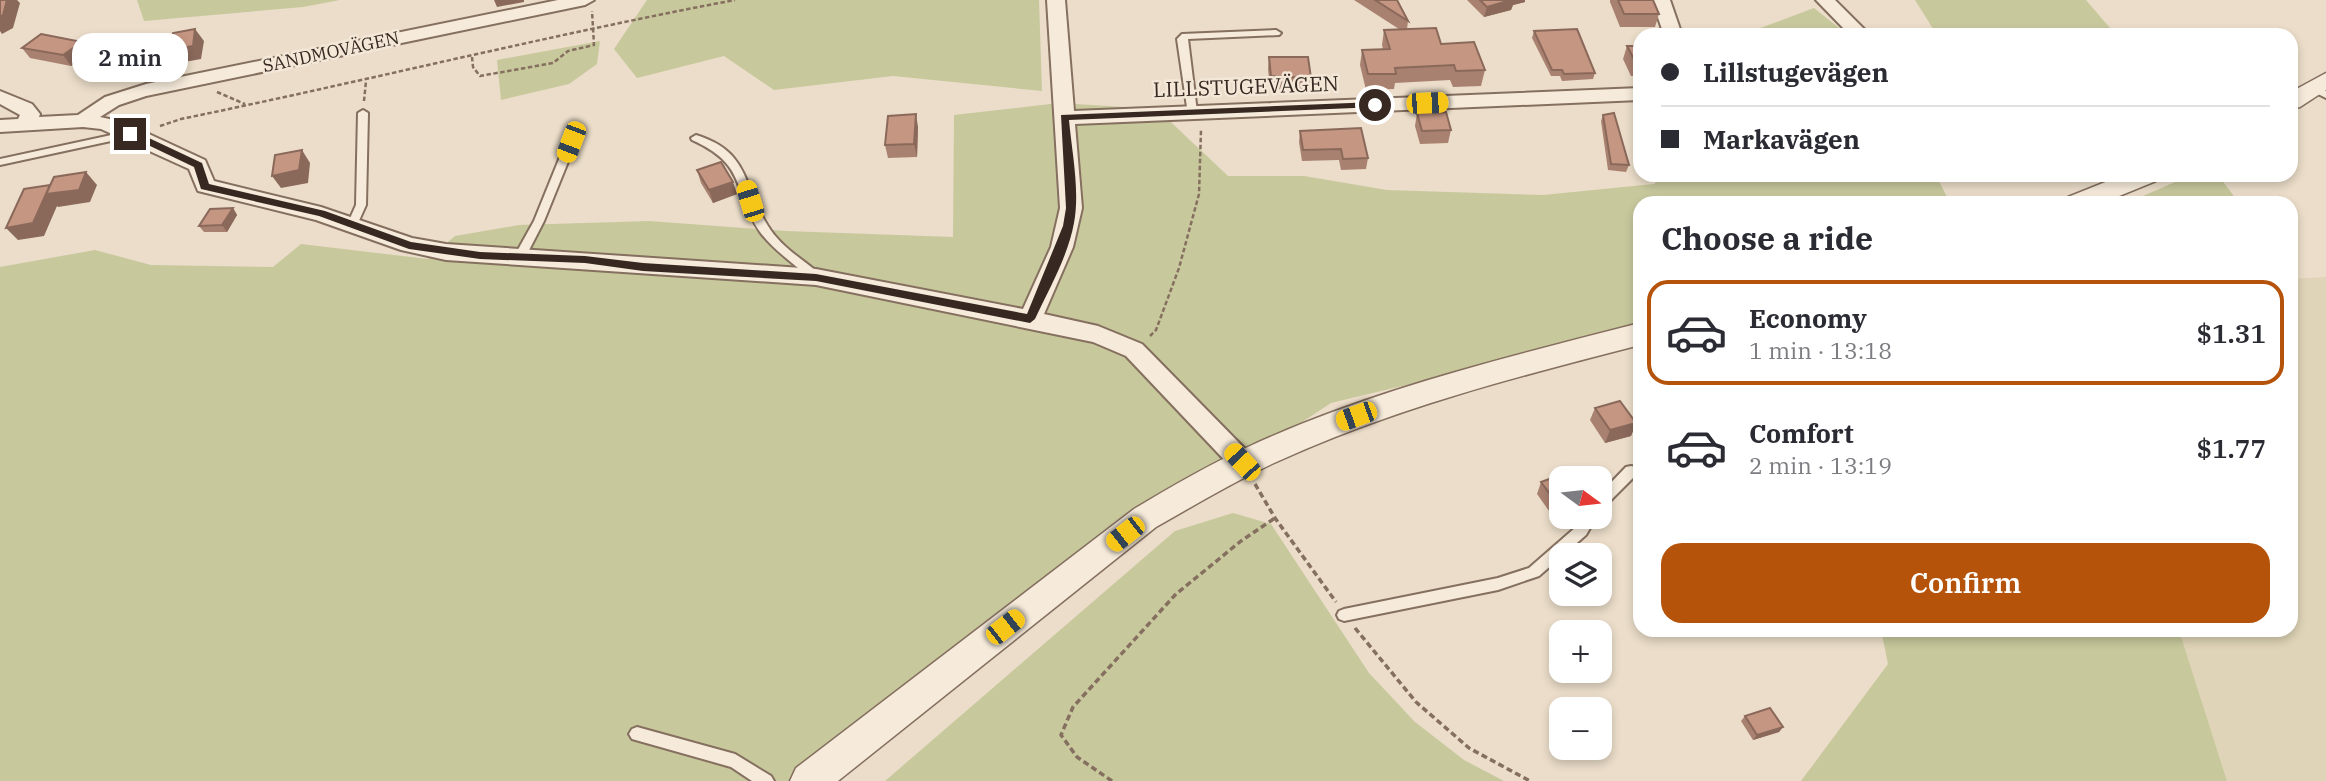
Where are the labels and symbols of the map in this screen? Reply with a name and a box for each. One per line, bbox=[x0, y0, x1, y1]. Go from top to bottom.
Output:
street label: SANDMOVÄGEN bbox=[260, 26, 401, 77]
callout: 2 min bbox=[72, 32, 188, 82]
street label: LILLSTUGEVÄGEN bbox=[1153, 69, 1339, 103]
route start bbox=[1359, 89, 1391, 121]
car bbox=[1406, 92, 1449, 114]
route end bbox=[114, 118, 146, 150]
car bbox=[554, 119, 589, 165]
car bbox=[734, 178, 767, 224]
car bbox=[1333, 399, 1380, 433]
car bbox=[1220, 439, 1265, 485]
north arrow bbox=[1549, 466, 1612, 528]
car bbox=[1102, 513, 1149, 555]
car bbox=[982, 606, 1029, 648]

